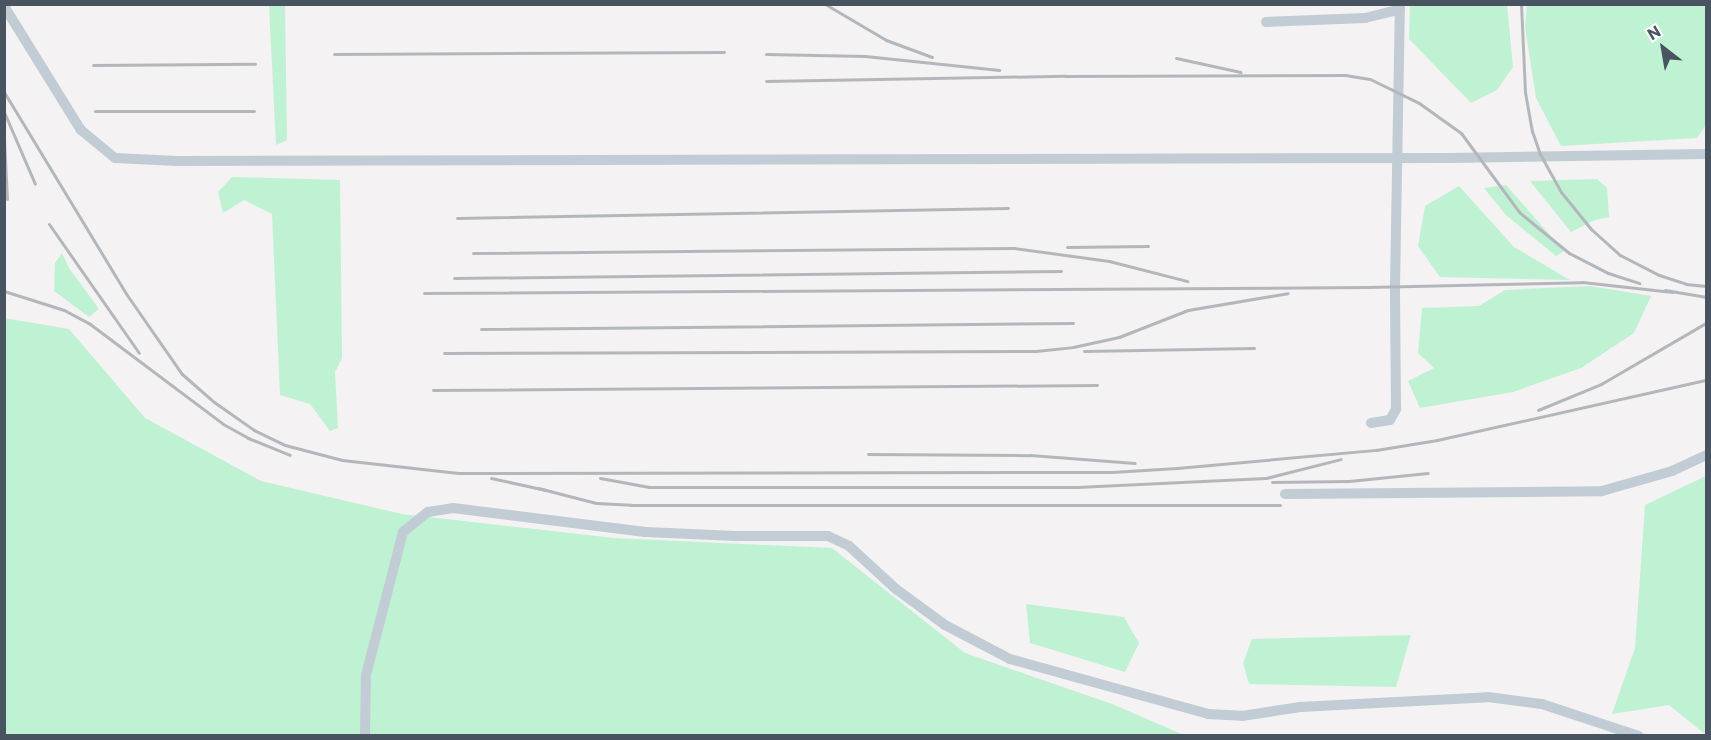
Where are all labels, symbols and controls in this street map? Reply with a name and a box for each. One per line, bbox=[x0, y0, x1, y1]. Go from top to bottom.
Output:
north arrow bbox=[1633, 18, 1693, 78]
text: N bbox=[1643, 21, 1664, 43]

